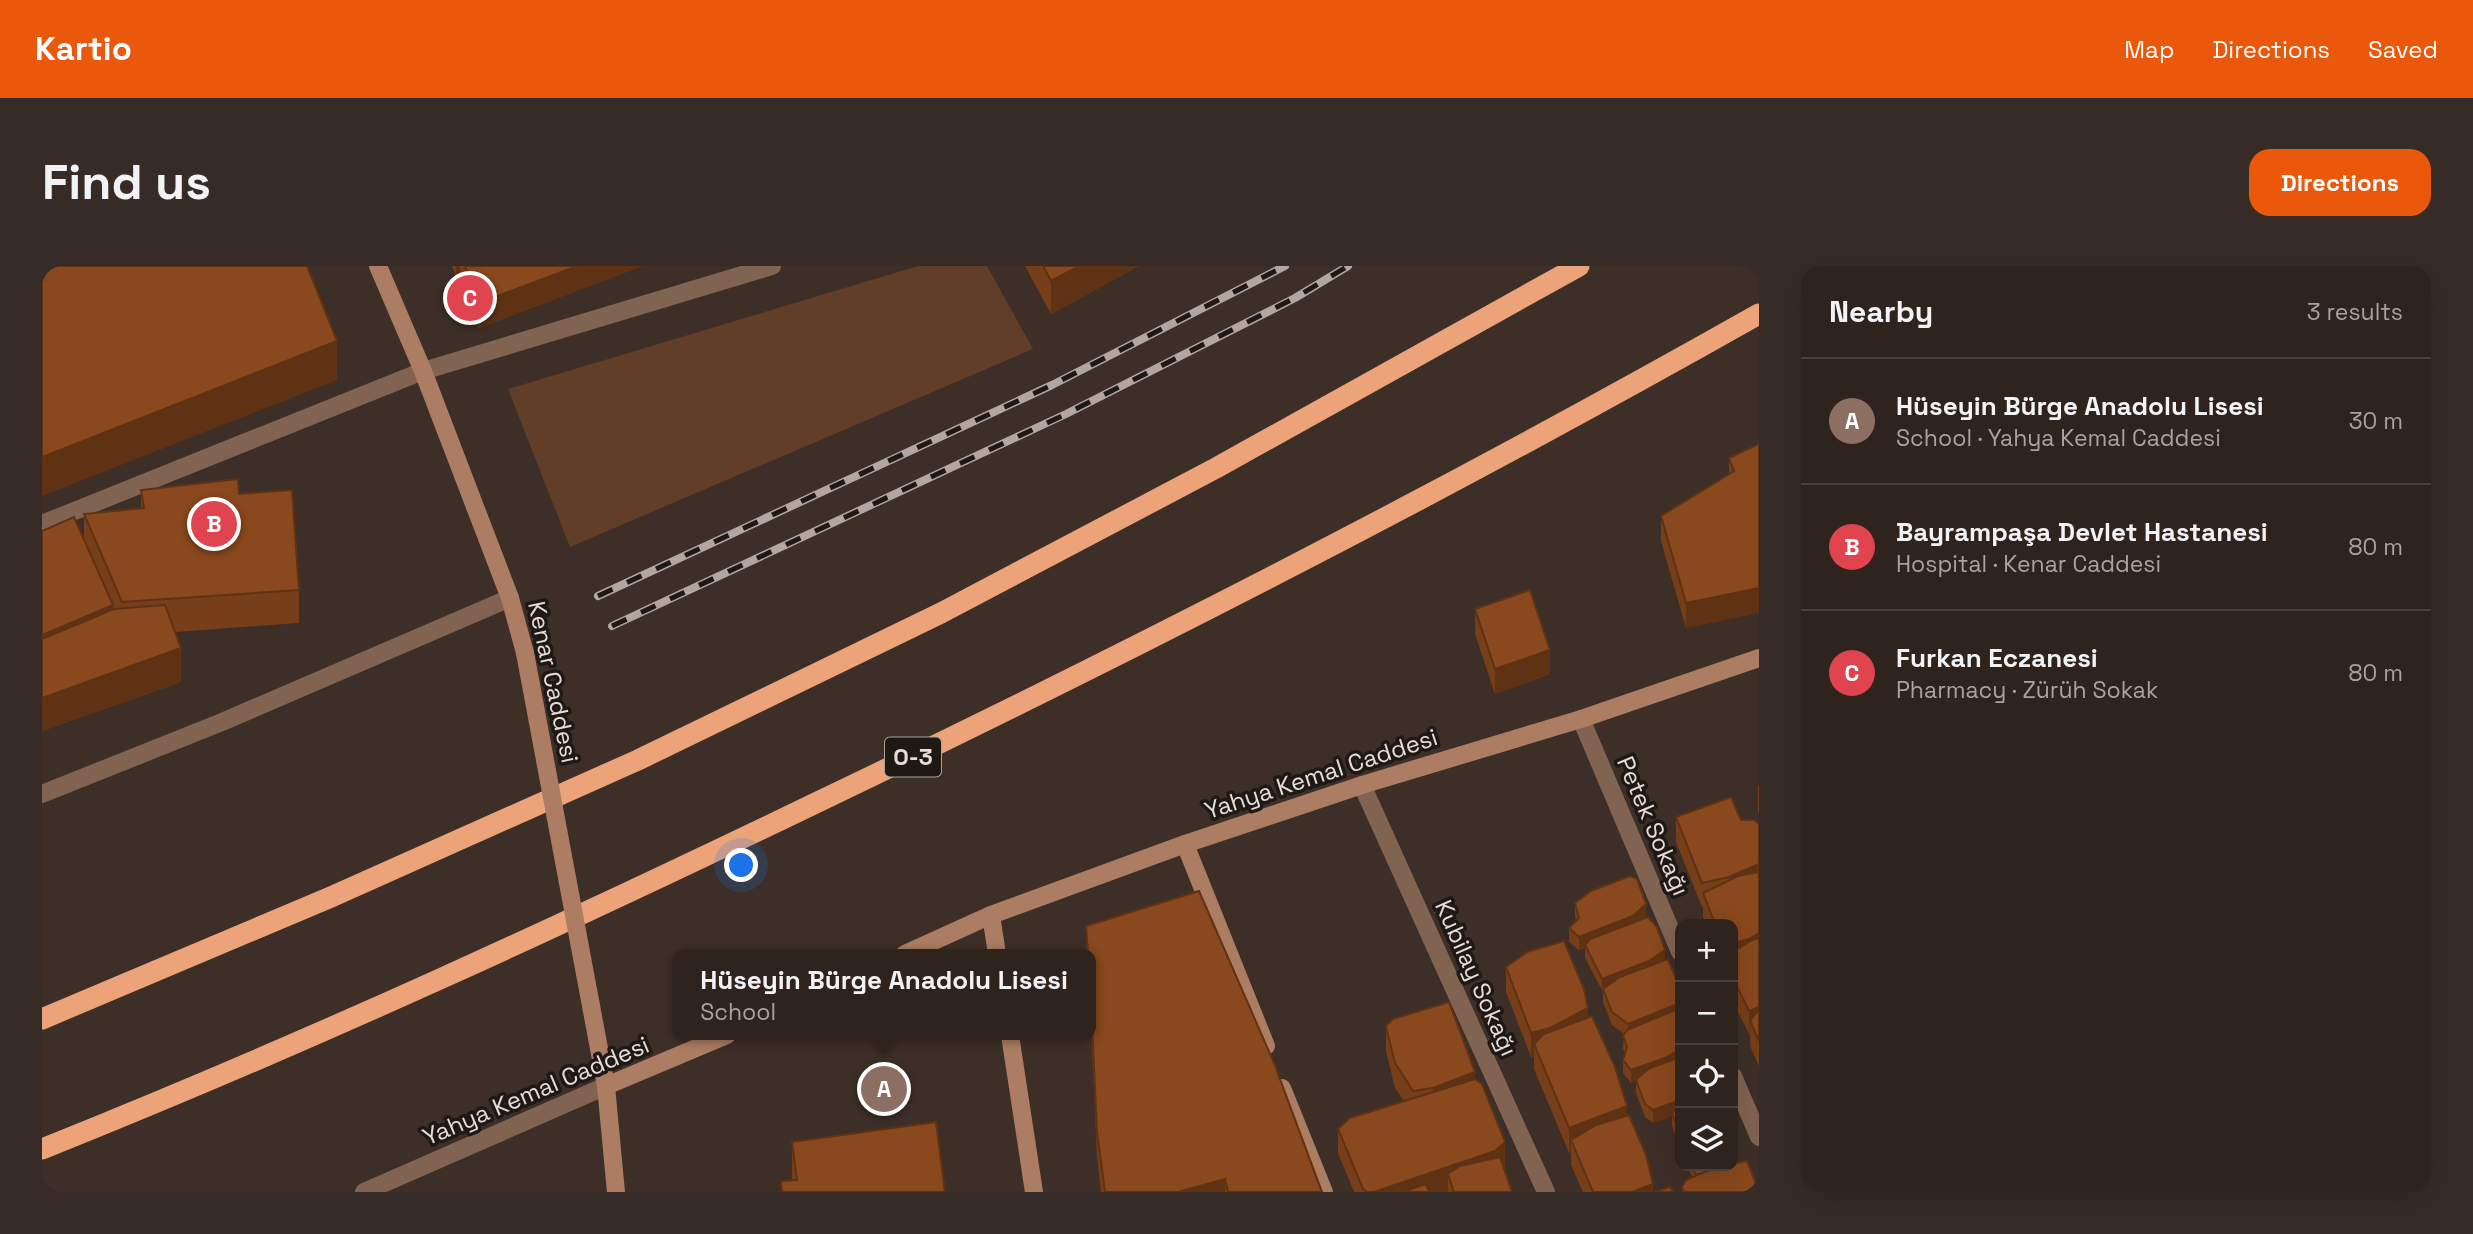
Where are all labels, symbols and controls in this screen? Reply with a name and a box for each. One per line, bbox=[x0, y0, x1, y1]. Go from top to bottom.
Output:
text: Kartio bbox=[35, 28, 132, 70]
text: Map bbox=[2124, 34, 2174, 65]
text: Directions bbox=[2212, 34, 2330, 65]
text: Saved bbox=[2368, 34, 2438, 65]
button: Directions bbox=[2249, 149, 2431, 216]
text: Find us bbox=[42, 151, 211, 213]
pin: C bbox=[447, 272, 493, 324]
text: Nearby bbox=[1829, 292, 1933, 331]
text: 3 results bbox=[2307, 297, 2403, 327]
text: Hüseyin Bürge Anadolu Lisesi bbox=[1896, 389, 2264, 423]
text: A bbox=[1845, 406, 1859, 436]
text: 30 m bbox=[2349, 406, 2403, 436]
text: School · Yahya Kemal Caddesi bbox=[1896, 423, 2221, 453]
pin: B bbox=[191, 498, 237, 550]
text: Bayrampaşa Devlet Hastanesi bbox=[1896, 515, 2268, 549]
text: B bbox=[1844, 532, 1860, 562]
text: 80 m bbox=[2348, 532, 2403, 562]
text: Hospital · Kenar Caddesi bbox=[1896, 549, 2161, 579]
street label: Kenar Caddesi bbox=[521, 598, 586, 766]
text: Furkan Eczanesi bbox=[1896, 641, 2098, 675]
text: C bbox=[1845, 658, 1859, 688]
text: 80 m bbox=[2348, 658, 2403, 688]
text: Pharmacy · Zürüh Sokak bbox=[1896, 675, 2158, 705]
street label: Yahya Kemal Caddesi bbox=[1200, 721, 1441, 826]
road number: O-3 bbox=[885, 737, 941, 776]
street label: Petek Sokağı bbox=[1610, 751, 1697, 900]
your location bbox=[724, 848, 758, 882]
street label: Kubilay Sokağı bbox=[1428, 895, 1525, 1061]
map controls bbox=[1675, 919, 1738, 1171]
button: + bbox=[1675, 919, 1738, 982]
popup bbox=[672, 949, 1096, 1040]
text: Hüseyin Bürge Anadolu Lisesi bbox=[700, 963, 1068, 997]
button: − bbox=[1675, 982, 1738, 1045]
text: School bbox=[700, 997, 776, 1027]
street label: Yahya Kemal Caddesi bbox=[418, 1029, 654, 1152]
button: locate bbox=[1675, 1045, 1738, 1108]
pin: A bbox=[861, 1063, 907, 1115]
button: layers bbox=[1675, 1108, 1738, 1171]

